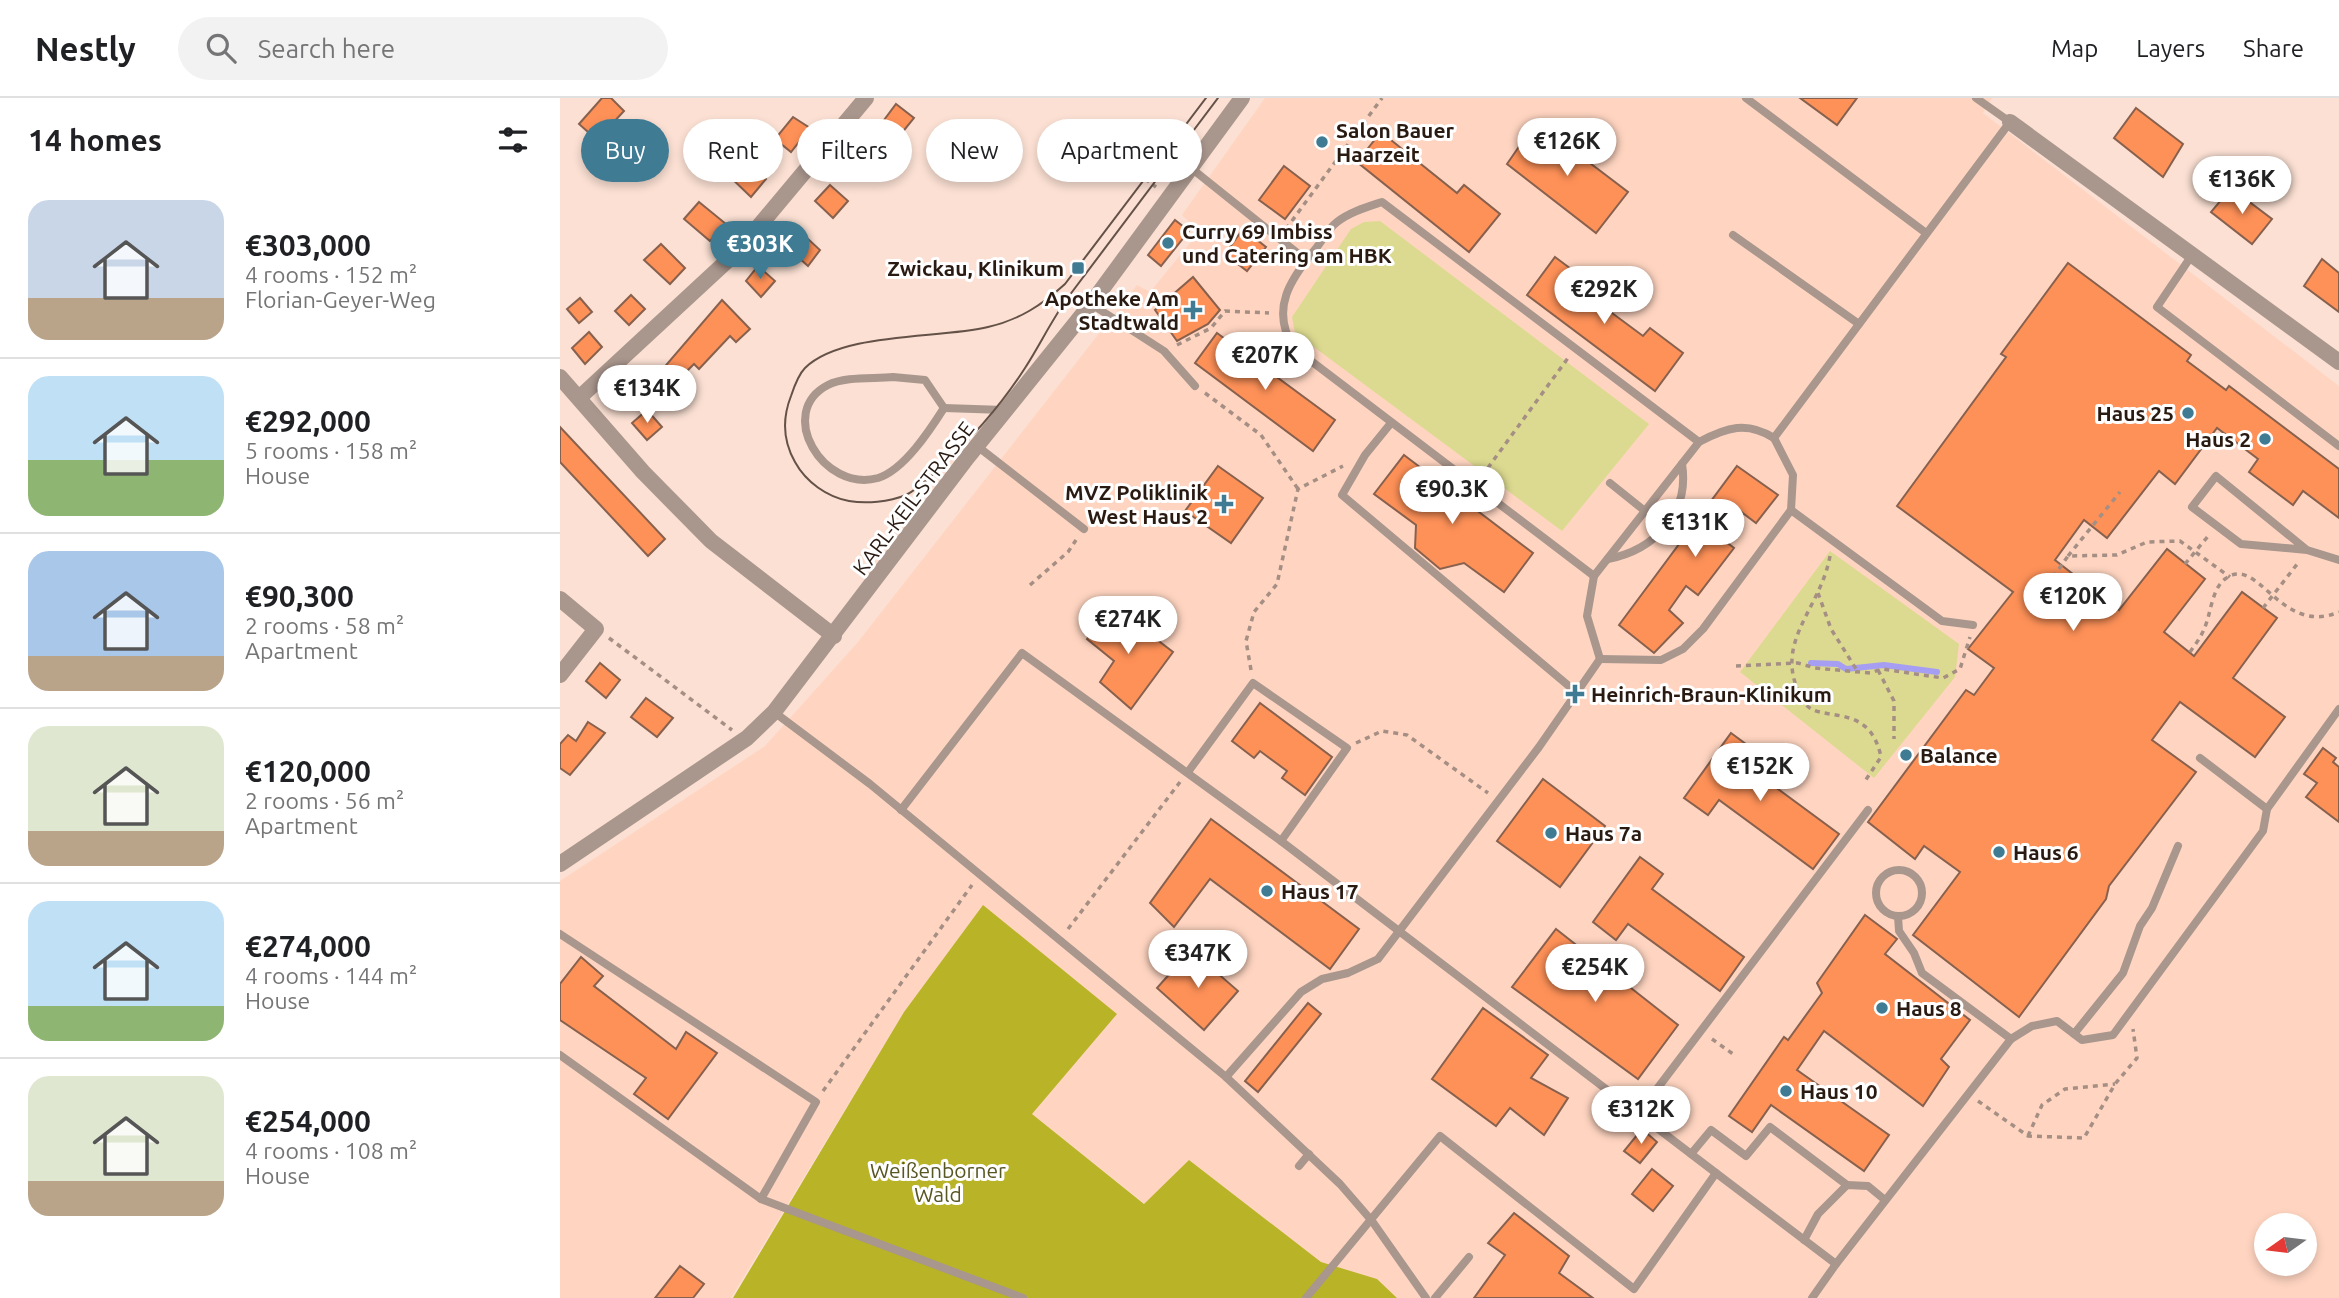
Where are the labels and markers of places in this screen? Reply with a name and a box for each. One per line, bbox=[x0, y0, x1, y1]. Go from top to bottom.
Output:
place label: Salon Bauer Haarzeit bbox=[1336, 118, 1454, 166]
pin: €126K bbox=[1518, 118, 1616, 178]
marker: Salon Bauer Haarzeit bbox=[1314, 134, 1330, 150]
pin: €136K bbox=[2193, 156, 2291, 216]
place label: Curry 69 Imbiss und Catering am HBK bbox=[1182, 219, 1392, 267]
pin: €303K bbox=[711, 222, 809, 281]
marker: Curry 69 Imbiss und Catering am HBK bbox=[1160, 235, 1176, 251]
place label: Zwickau, Klinikum bbox=[887, 256, 1064, 280]
marker: Zwickau, Klinikum bbox=[1070, 260, 1086, 276]
pin: €292K bbox=[1555, 266, 1653, 326]
place label: Apotheke Am Stadtwald bbox=[1045, 286, 1179, 334]
marker: Apotheke Am Stadtwald bbox=[1185, 302, 1201, 318]
pin: €207K bbox=[1216, 332, 1314, 392]
pin: €134K bbox=[598, 366, 696, 425]
place label: Haus 25 bbox=[2097, 401, 2174, 425]
marker: Haus 25 bbox=[2180, 405, 2196, 421]
place label: Haus 2 bbox=[2185, 427, 2251, 451]
marker: Haus 2 bbox=[2257, 431, 2273, 447]
pin: €90.3K bbox=[1395, 466, 1509, 526]
place label: MVZ Poliklinik West Haus 2 bbox=[1065, 480, 1208, 528]
marker: MVZ Poliklinik West Haus 2 bbox=[1214, 494, 1234, 514]
pin: €131K bbox=[1646, 500, 1744, 559]
pin: €120K bbox=[2024, 574, 2122, 633]
pin: €274K bbox=[1079, 596, 1177, 656]
place label: Heinrich-Braun-Klinikum bbox=[1591, 682, 1832, 706]
marker: Heinrich-Braun-Klinikum bbox=[1565, 684, 1585, 704]
place label: Balance bbox=[1920, 743, 1998, 767]
pin: €152K bbox=[1711, 744, 1809, 803]
marker: Balance bbox=[1898, 747, 1914, 763]
place label: Haus 7a bbox=[1565, 821, 1642, 845]
marker: Haus 7a bbox=[1543, 825, 1559, 841]
place label: Haus 6 bbox=[2013, 840, 2079, 864]
marker: Haus 6 bbox=[1991, 844, 2007, 860]
place label: Haus 17 bbox=[1281, 879, 1359, 903]
marker: Haus 17 bbox=[1259, 883, 1275, 899]
pin: €347K bbox=[1149, 930, 1247, 990]
pin: €254K bbox=[1546, 944, 1644, 1004]
place label: Haus 8 bbox=[1896, 996, 1962, 1020]
marker: Haus 8 bbox=[1874, 1000, 1890, 1016]
place label: Haus 10 bbox=[1800, 1079, 1878, 1103]
marker: Haus 10 bbox=[1778, 1083, 1794, 1099]
pin: €312K bbox=[1592, 1086, 1690, 1146]

